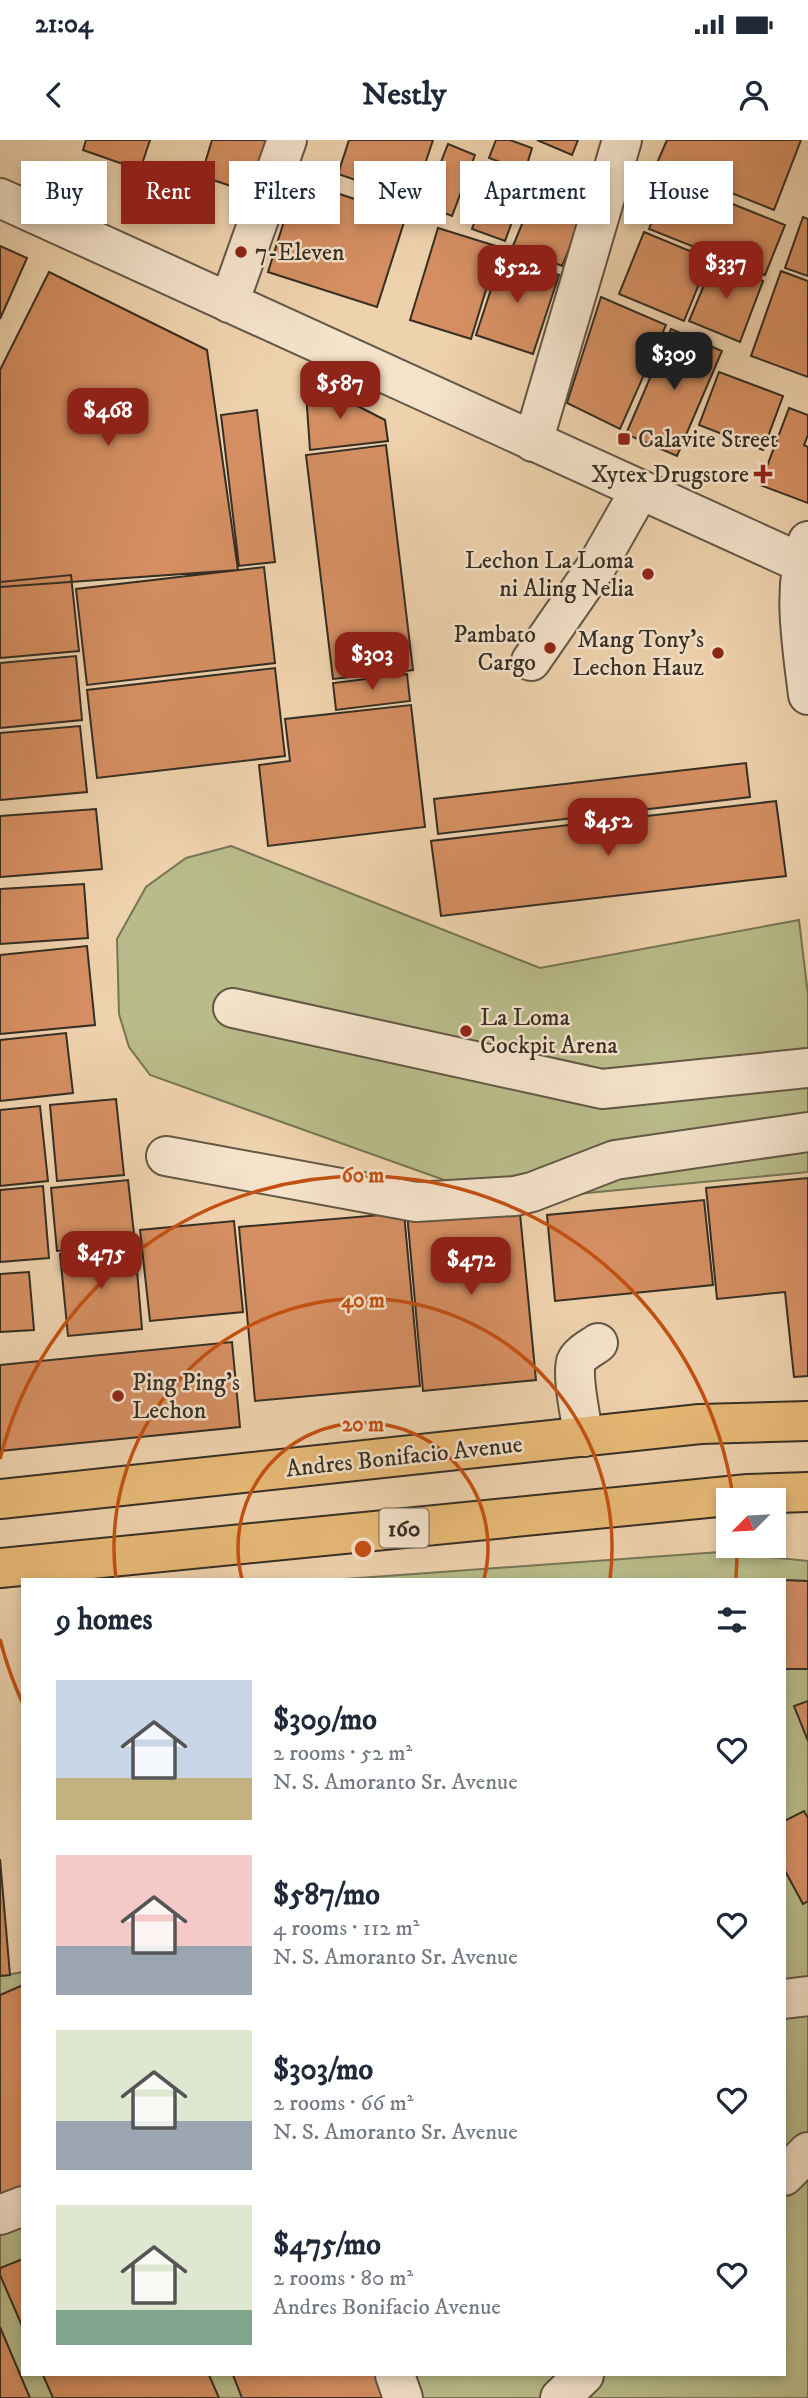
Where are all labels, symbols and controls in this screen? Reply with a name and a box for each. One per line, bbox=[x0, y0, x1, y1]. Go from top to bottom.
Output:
text: 21:04 bbox=[35, 8, 93, 41]
text: Nestly bbox=[362, 75, 446, 115]
icon: back bbox=[35, 76, 73, 114]
icon: person bbox=[735, 76, 773, 114]
chip: Buy bbox=[21, 161, 107, 224]
chip: Rent bbox=[121, 161, 215, 224]
chip: Filters bbox=[229, 161, 340, 224]
chip: New bbox=[354, 161, 446, 224]
chip: Apartment bbox=[460, 161, 610, 224]
chip: House bbox=[624, 161, 733, 224]
place label: 7-Eleven bbox=[255, 238, 345, 268]
pin: $337 bbox=[685, 242, 767, 301]
marker: 7-Eleven bbox=[233, 244, 249, 260]
pin: $522 bbox=[476, 246, 558, 305]
text: $337 bbox=[705, 249, 747, 278]
text: $522 bbox=[494, 253, 540, 282]
pin: $309 bbox=[633, 332, 715, 392]
text: $309 bbox=[652, 340, 696, 369]
pin: $587 bbox=[299, 362, 381, 421]
text: $587 bbox=[316, 369, 364, 398]
pin: $468 bbox=[67, 388, 149, 448]
text: $468 bbox=[83, 396, 133, 425]
place label: Calavite Street bbox=[638, 425, 778, 455]
marker: Calavite Street bbox=[616, 431, 632, 447]
place label: Xytex Drugstore bbox=[591, 460, 749, 490]
marker: Xytex Drugstore bbox=[755, 466, 771, 482]
place label: Lechon La Loma ni Aling Nelia bbox=[465, 546, 635, 604]
marker: Lechon La Loma ni Aling Nelia bbox=[640, 566, 656, 582]
place label: Pambato Cargo bbox=[453, 620, 536, 678]
place label: Mang Tony's Lechon Hauz bbox=[572, 625, 705, 683]
pin: $303 bbox=[331, 632, 413, 692]
text: $303 bbox=[351, 640, 393, 669]
marker: Pambato Cargo bbox=[542, 640, 558, 656]
marker: Mang Tony's Lechon Hauz bbox=[710, 645, 726, 661]
pin: $452 bbox=[567, 798, 649, 858]
text: $452 bbox=[584, 806, 632, 835]
place label: La Loma Cockpit Arena bbox=[480, 1003, 618, 1061]
marker: La Loma Cockpit Arena bbox=[458, 1023, 474, 1039]
text: 60 m bbox=[342, 1163, 384, 1189]
pin: $475 bbox=[60, 1232, 142, 1291]
pin: $472 bbox=[430, 1238, 512, 1297]
text: $475 bbox=[77, 1239, 125, 1268]
text: $472 bbox=[447, 1245, 495, 1274]
text: 40 m bbox=[341, 1288, 385, 1314]
place label: Ping Ping's Lechon bbox=[132, 1368, 240, 1426]
marker: Ping Ping's Lechon bbox=[110, 1388, 126, 1404]
text: 20 m bbox=[342, 1412, 384, 1438]
street label: Andres Bonifacio Avenue bbox=[284, 1430, 524, 1484]
north arrow bbox=[716, 1488, 786, 1558]
map controls bbox=[716, 1488, 786, 1558]
road number: 160 bbox=[380, 1508, 428, 1548]
centre of rings bbox=[351, 1537, 375, 1561]
icon: filters bbox=[713, 1601, 751, 1639]
text: 9 homes bbox=[56, 1602, 153, 1639]
text: $309/mo bbox=[273, 1702, 377, 1739]
icon: home bbox=[112, 1708, 196, 1792]
icon: heart bbox=[713, 1731, 751, 1769]
text: 2 rooms · 52 m² bbox=[273, 1739, 412, 1768]
text: N. S. Amoranto Sr. Avenue bbox=[273, 1768, 518, 1797]
text: $587/mo bbox=[273, 1877, 380, 1914]
icon: home bbox=[112, 1883, 196, 1967]
icon: heart bbox=[713, 1906, 751, 1944]
text: 4 rooms · 112 m² bbox=[273, 1914, 420, 1943]
text: N. S. Amoranto Sr. Avenue bbox=[273, 1943, 518, 1972]
text: $303/mo bbox=[273, 2052, 373, 2089]
icon: home bbox=[112, 2058, 196, 2142]
icon: heart bbox=[713, 2081, 751, 2119]
text: 2 rooms · 66 m² bbox=[273, 2089, 413, 2118]
text: N. S. Amoranto Sr. Avenue bbox=[273, 2118, 518, 2147]
text: $475/mo bbox=[273, 2227, 381, 2264]
icon: home bbox=[112, 2233, 196, 2317]
icon: heart bbox=[713, 2256, 751, 2294]
text: 2 rooms · 80 m² bbox=[273, 2264, 413, 2293]
text: Andres Bonifacio Avenue bbox=[273, 2293, 501, 2322]

